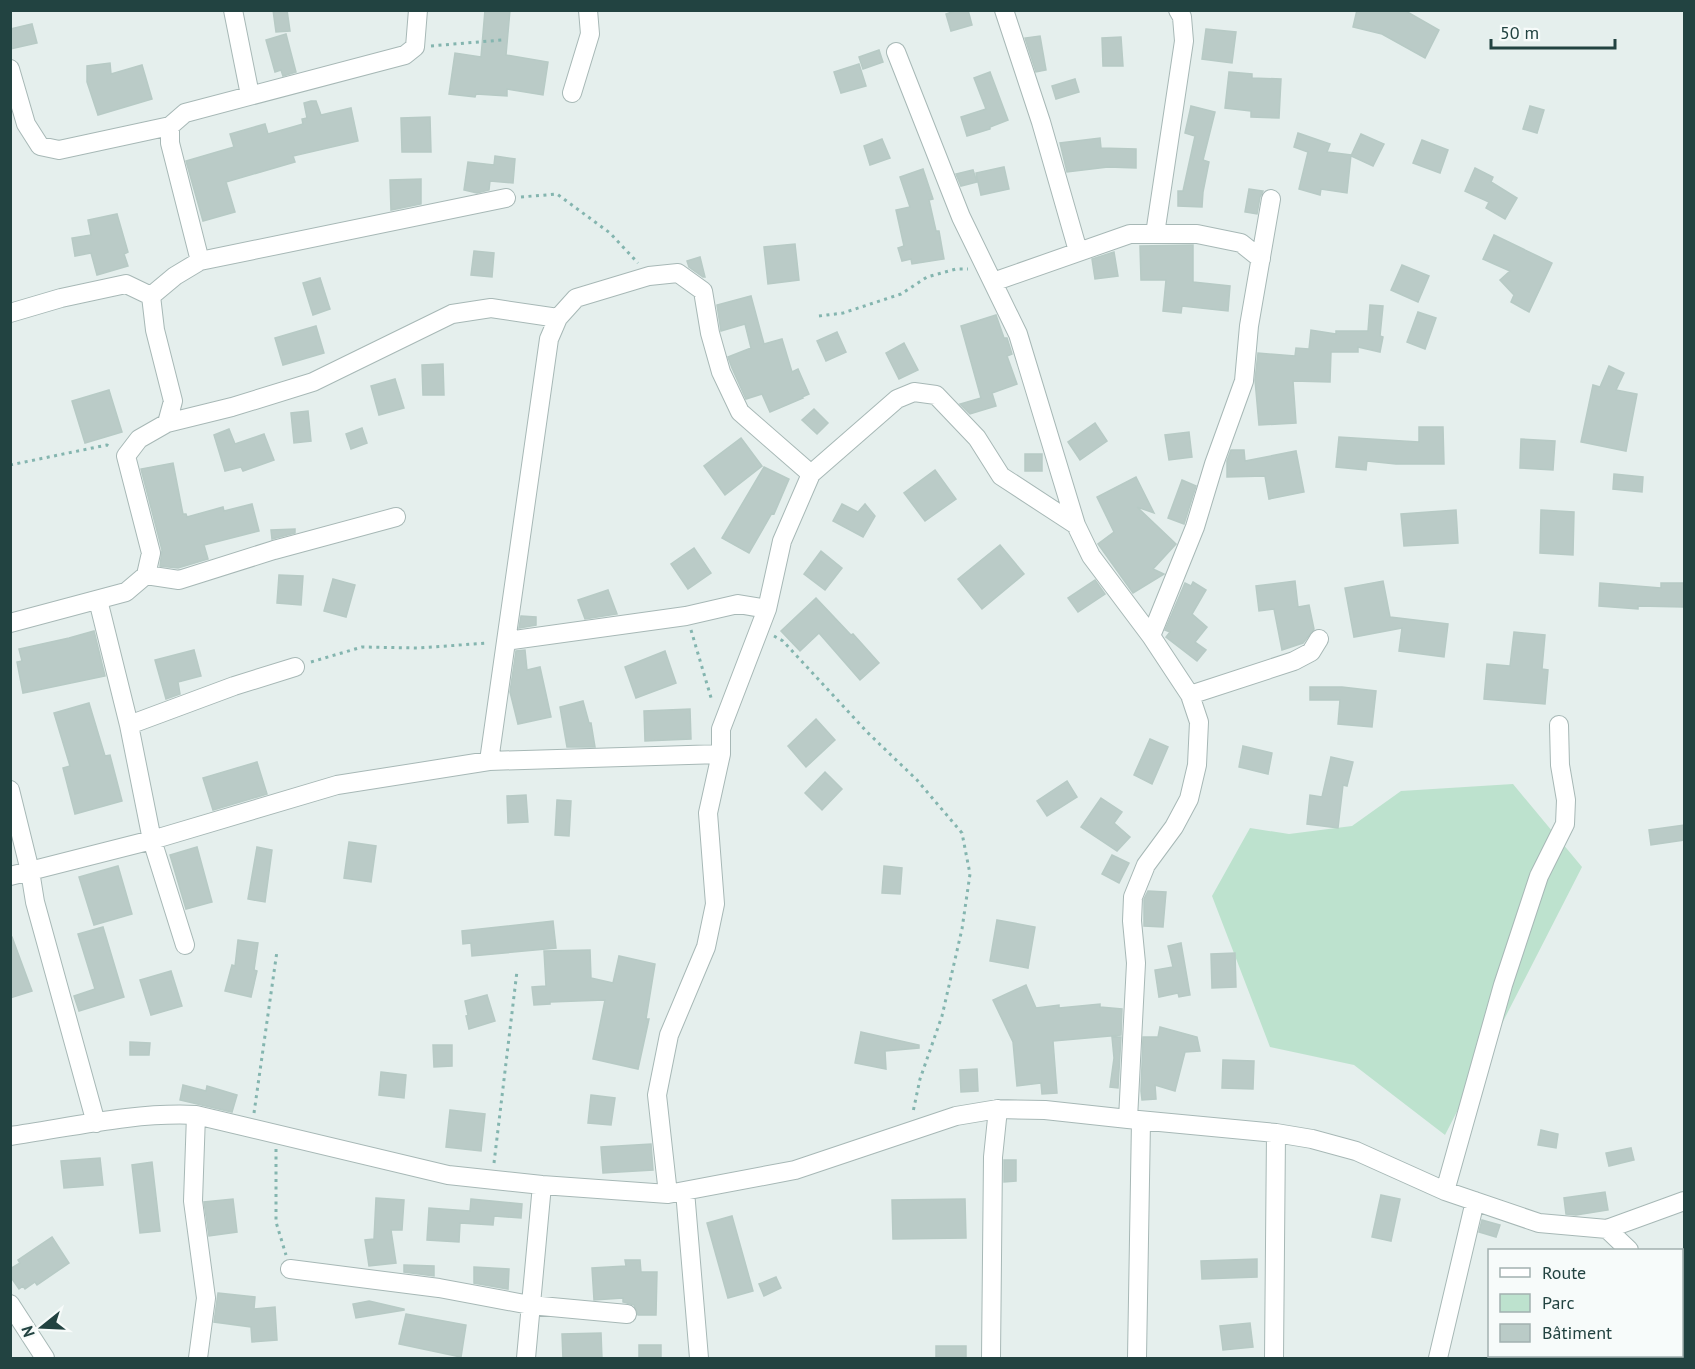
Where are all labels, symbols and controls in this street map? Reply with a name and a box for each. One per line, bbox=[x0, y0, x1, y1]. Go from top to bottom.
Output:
scale bar bbox=[1491, 12, 1616, 50]
text: 50 m bbox=[1500, 21, 1539, 44]
legend bbox=[1488, 1249, 1683, 1357]
text: Route bbox=[1542, 1261, 1586, 1284]
text: Parc bbox=[1542, 1291, 1575, 1314]
north arrow bbox=[12, 1297, 72, 1357]
text: Bâtiment bbox=[1542, 1321, 1612, 1344]
text: N bbox=[17, 1324, 39, 1340]

